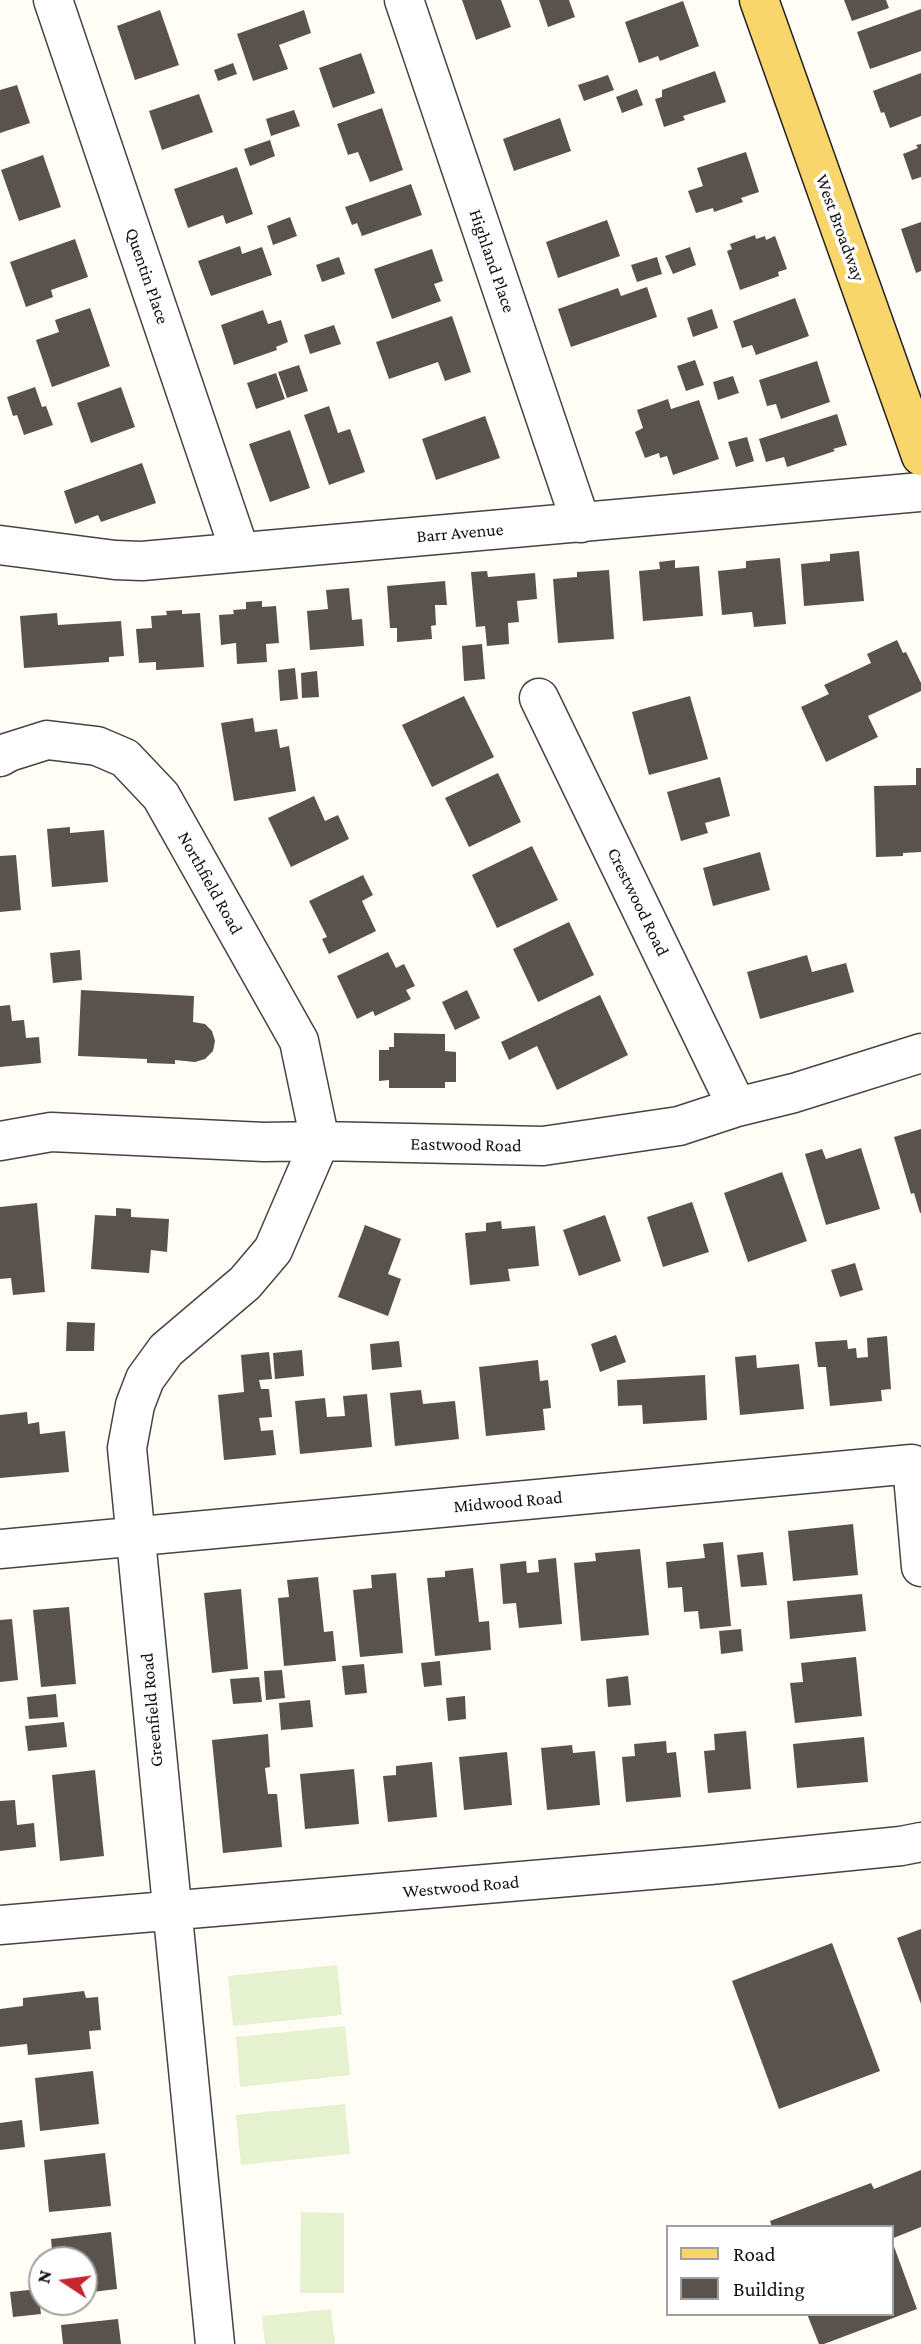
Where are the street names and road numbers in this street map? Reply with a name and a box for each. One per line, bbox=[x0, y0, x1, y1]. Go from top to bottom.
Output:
street label: West Broadway bbox=[811, 172, 869, 284]
street label: Highland Place bbox=[464, 206, 520, 316]
street label: Quentin Place bbox=[120, 225, 174, 327]
street label: Barr Avenue bbox=[416, 518, 504, 548]
street label: Northfield Road bbox=[173, 828, 247, 938]
street label: Crestwood Road bbox=[602, 844, 674, 960]
street label: Eastwood Road bbox=[410, 1133, 522, 1157]
street label: Midwood Road bbox=[453, 1486, 563, 1518]
street label: Greenfield Road bbox=[136, 1652, 168, 1768]
street label: Westwood Road bbox=[402, 1871, 520, 1903]

